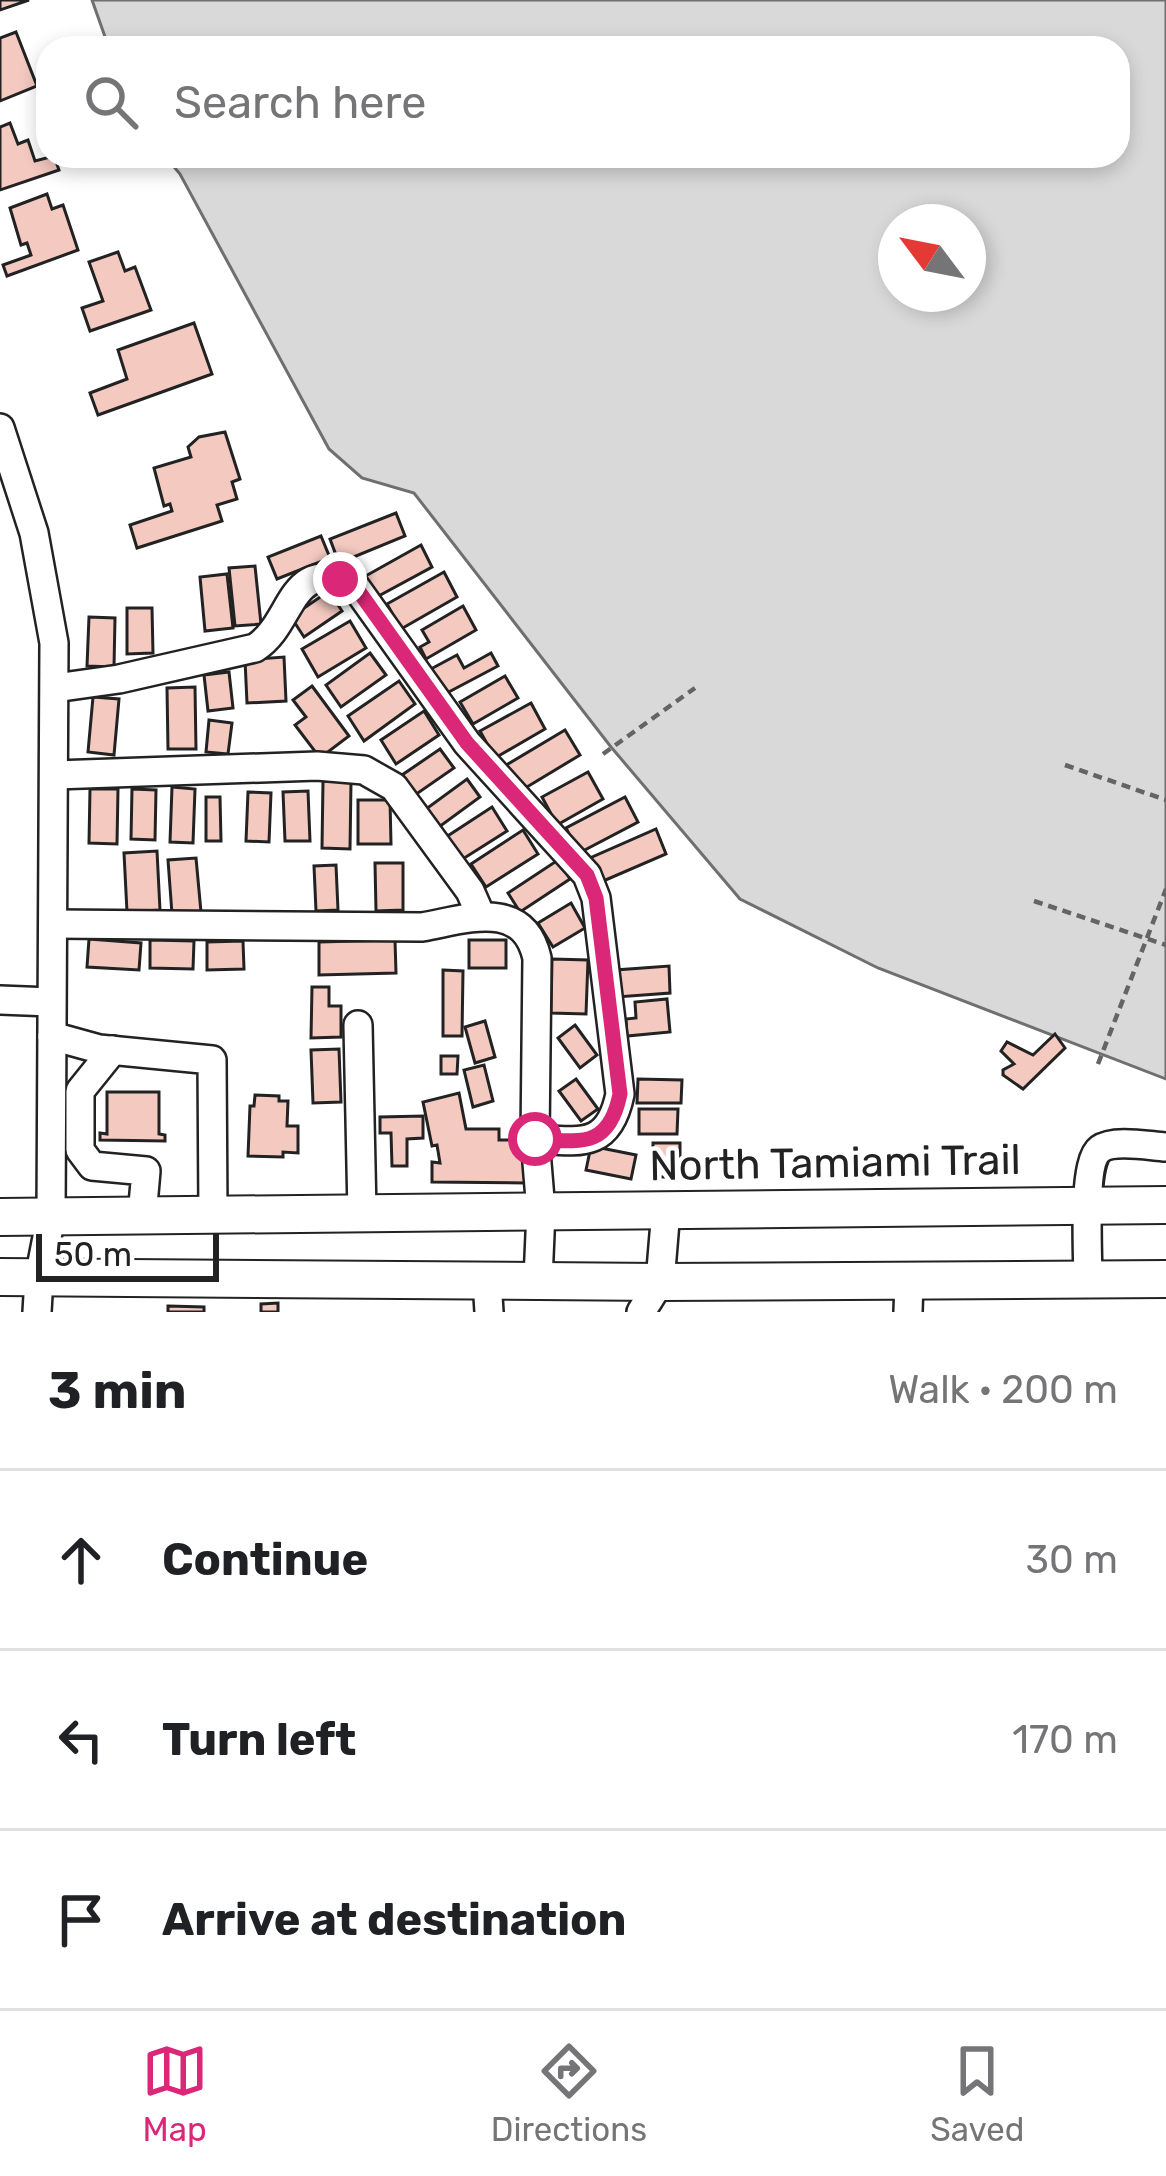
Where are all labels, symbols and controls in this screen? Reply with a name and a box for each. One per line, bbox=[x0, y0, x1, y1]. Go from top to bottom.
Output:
search box bbox=[36, 36, 1130, 168]
icon: search bbox=[78, 69, 144, 135]
text: Search here bbox=[174, 76, 426, 129]
north arrow bbox=[878, 204, 986, 312]
route end bbox=[313, 552, 367, 606]
route start bbox=[508, 1112, 562, 1166]
street label: North Tamiami Trail bbox=[649, 1135, 1021, 1191]
scale bar bbox=[36, 1228, 219, 1281]
text: 50 m bbox=[54, 1235, 132, 1274]
text: 3 min bbox=[48, 1360, 187, 1421]
text: Walk · 200 m bbox=[888, 1367, 1118, 1413]
icon: ahead bbox=[48, 1527, 114, 1593]
text: Continue bbox=[162, 1533, 368, 1586]
text: 30 m bbox=[1026, 1537, 1118, 1583]
icon: left bbox=[48, 1707, 114, 1773]
text: Turn left bbox=[162, 1713, 356, 1766]
text: 170 m bbox=[1012, 1717, 1118, 1763]
icon: arrive bbox=[48, 1887, 114, 1953]
text: Arrive at destination bbox=[162, 1893, 627, 1946]
tab: Map bbox=[142, 2038, 208, 2149]
tab: Directions bbox=[491, 2038, 647, 2149]
tab: Saved bbox=[930, 2038, 1024, 2149]

